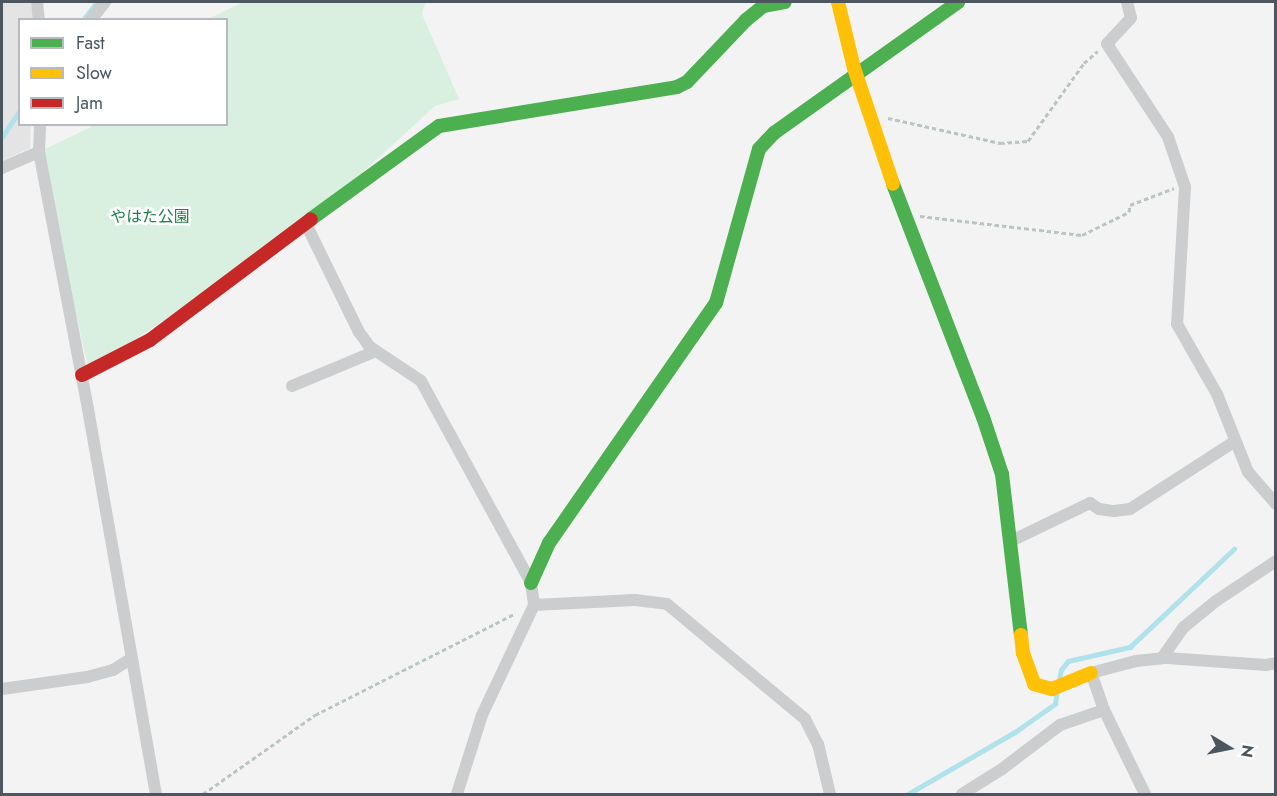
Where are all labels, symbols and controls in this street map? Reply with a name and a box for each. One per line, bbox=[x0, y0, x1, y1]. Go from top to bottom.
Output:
legend bbox=[18, 18, 228, 126]
text: Fast bbox=[76, 30, 105, 56]
text: Slow bbox=[76, 60, 112, 86]
text: Jam bbox=[76, 90, 103, 116]
park label: やはた公園 bbox=[110, 207, 190, 227]
north arrow bbox=[1199, 718, 1259, 778]
text: N bbox=[1235, 743, 1260, 759]

